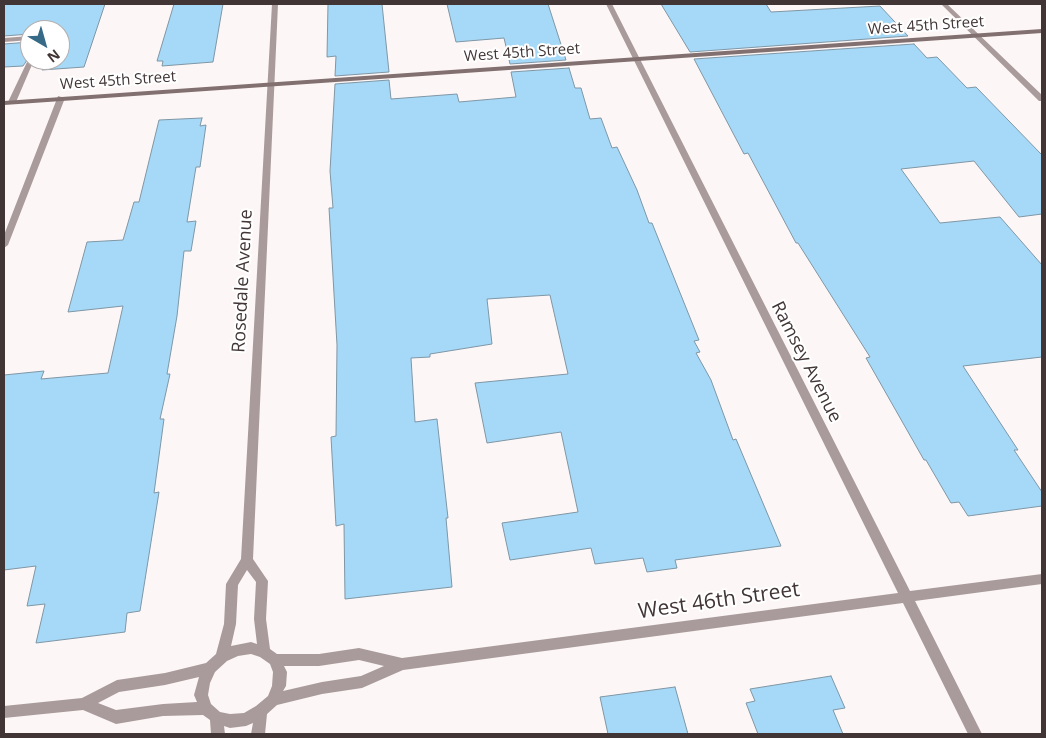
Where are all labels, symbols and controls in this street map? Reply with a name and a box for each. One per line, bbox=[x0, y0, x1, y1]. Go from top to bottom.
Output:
street label: West 45th Street bbox=[867, 13, 985, 39]
north arrow bbox=[20, 20, 70, 70]
street label: West 45th Street bbox=[463, 40, 581, 66]
text: N bbox=[44, 45, 64, 67]
street label: West 45th Street bbox=[59, 68, 177, 94]
street label: Rosedale Avenue bbox=[228, 209, 258, 353]
street label: Ramsey Avenue bbox=[766, 298, 846, 426]
street label: West 46th Street bbox=[637, 577, 801, 625]

